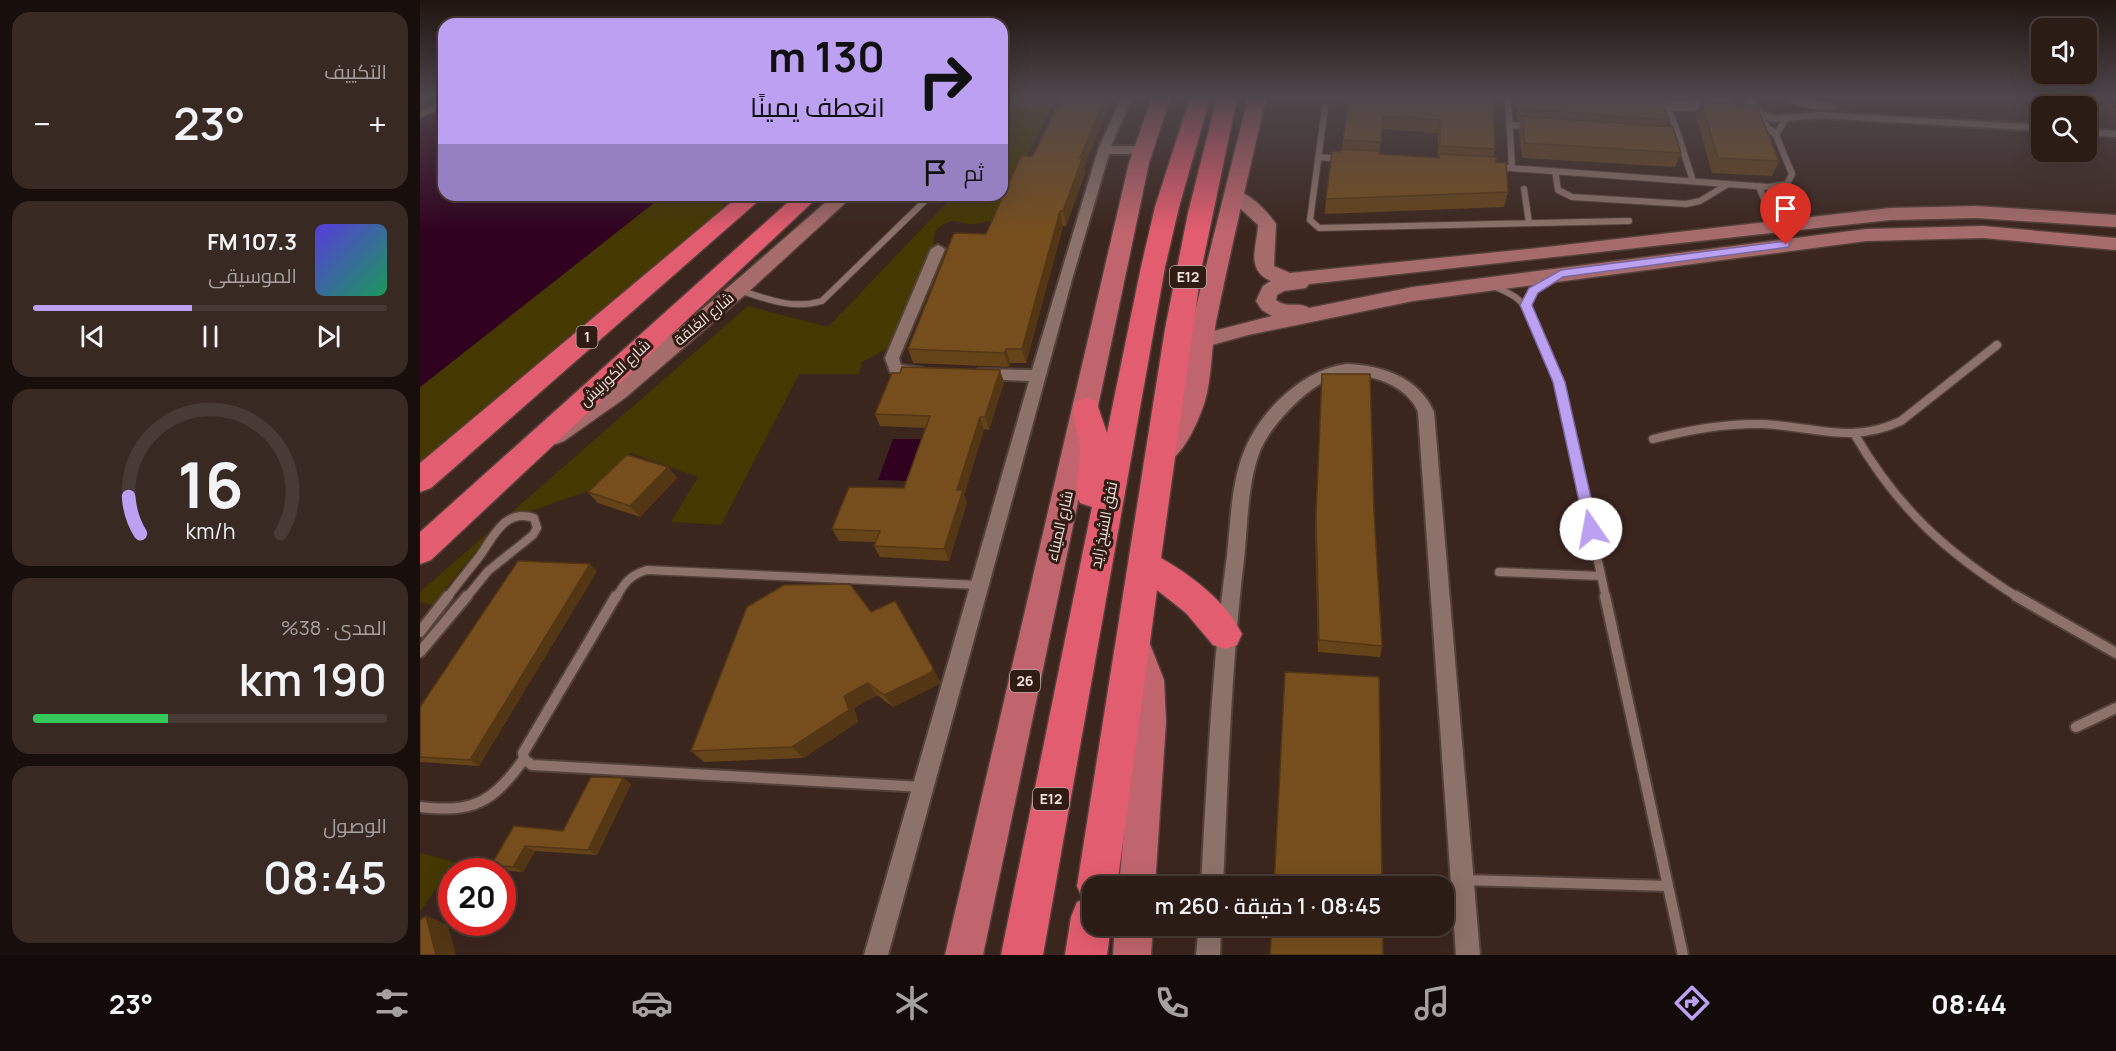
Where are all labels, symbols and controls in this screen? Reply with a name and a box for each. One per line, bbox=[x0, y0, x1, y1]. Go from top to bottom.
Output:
map controls bbox=[2031, 18, 2097, 162]
button: sound bbox=[2031, 18, 2097, 84]
text: 130 m bbox=[768, 27, 885, 85]
icon: right bbox=[906, 42, 984, 120]
text: التكييف bbox=[324, 58, 387, 85]
text: انعطف يمينًا bbox=[750, 88, 885, 125]
text: 23° bbox=[173, 92, 246, 154]
button: search bbox=[2031, 96, 2097, 162]
text: − bbox=[33, 101, 51, 146]
text: + bbox=[368, 101, 387, 146]
icon: arrive bbox=[919, 156, 952, 189]
text: ثم bbox=[964, 158, 984, 188]
pin bbox=[1760, 183, 1811, 245]
icon: arrive bbox=[1769, 192, 1802, 225]
text: 107.3 FM bbox=[207, 227, 297, 257]
text: الموسيقى bbox=[208, 262, 297, 289]
road number: E12 bbox=[1170, 266, 1206, 288]
street label: شارع الغَلقة bbox=[669, 287, 739, 351]
icon: previous bbox=[76, 320, 109, 353]
icon: pause bbox=[194, 320, 227, 353]
icon: next bbox=[312, 320, 345, 353]
road number: 1 bbox=[576, 326, 598, 348]
street label: شارع الكورنيش bbox=[575, 334, 655, 412]
text: 16 bbox=[177, 442, 243, 528]
street label: نفق الشيخ زايد bbox=[1085, 480, 1123, 570]
street label: شارع الميناء bbox=[1041, 489, 1079, 563]
position arrow bbox=[1559, 497, 1623, 561]
text: km/h bbox=[185, 517, 235, 546]
text: المدى · 38% bbox=[281, 614, 387, 641]
text: 190 km bbox=[239, 648, 387, 710]
road number: 26 bbox=[1010, 670, 1040, 692]
road number: E12 bbox=[1033, 788, 1069, 810]
text: الوصول bbox=[323, 812, 387, 839]
text: 08:45 bbox=[263, 846, 387, 908]
speed limit sign: 20 bbox=[438, 858, 516, 936]
text: 08:45 · 1 دقيقة · 260 m bbox=[1155, 891, 1381, 921]
icon: filters bbox=[371, 982, 413, 1024]
icon: car bbox=[631, 982, 673, 1024]
icon: climate bbox=[891, 982, 933, 1024]
icon: phone bbox=[1151, 982, 1193, 1024]
icon: music bbox=[1411, 982, 1453, 1024]
icon: directions bbox=[1671, 982, 1713, 1024]
text: 23° bbox=[109, 985, 153, 1022]
text: 08:44 bbox=[1931, 985, 2007, 1022]

